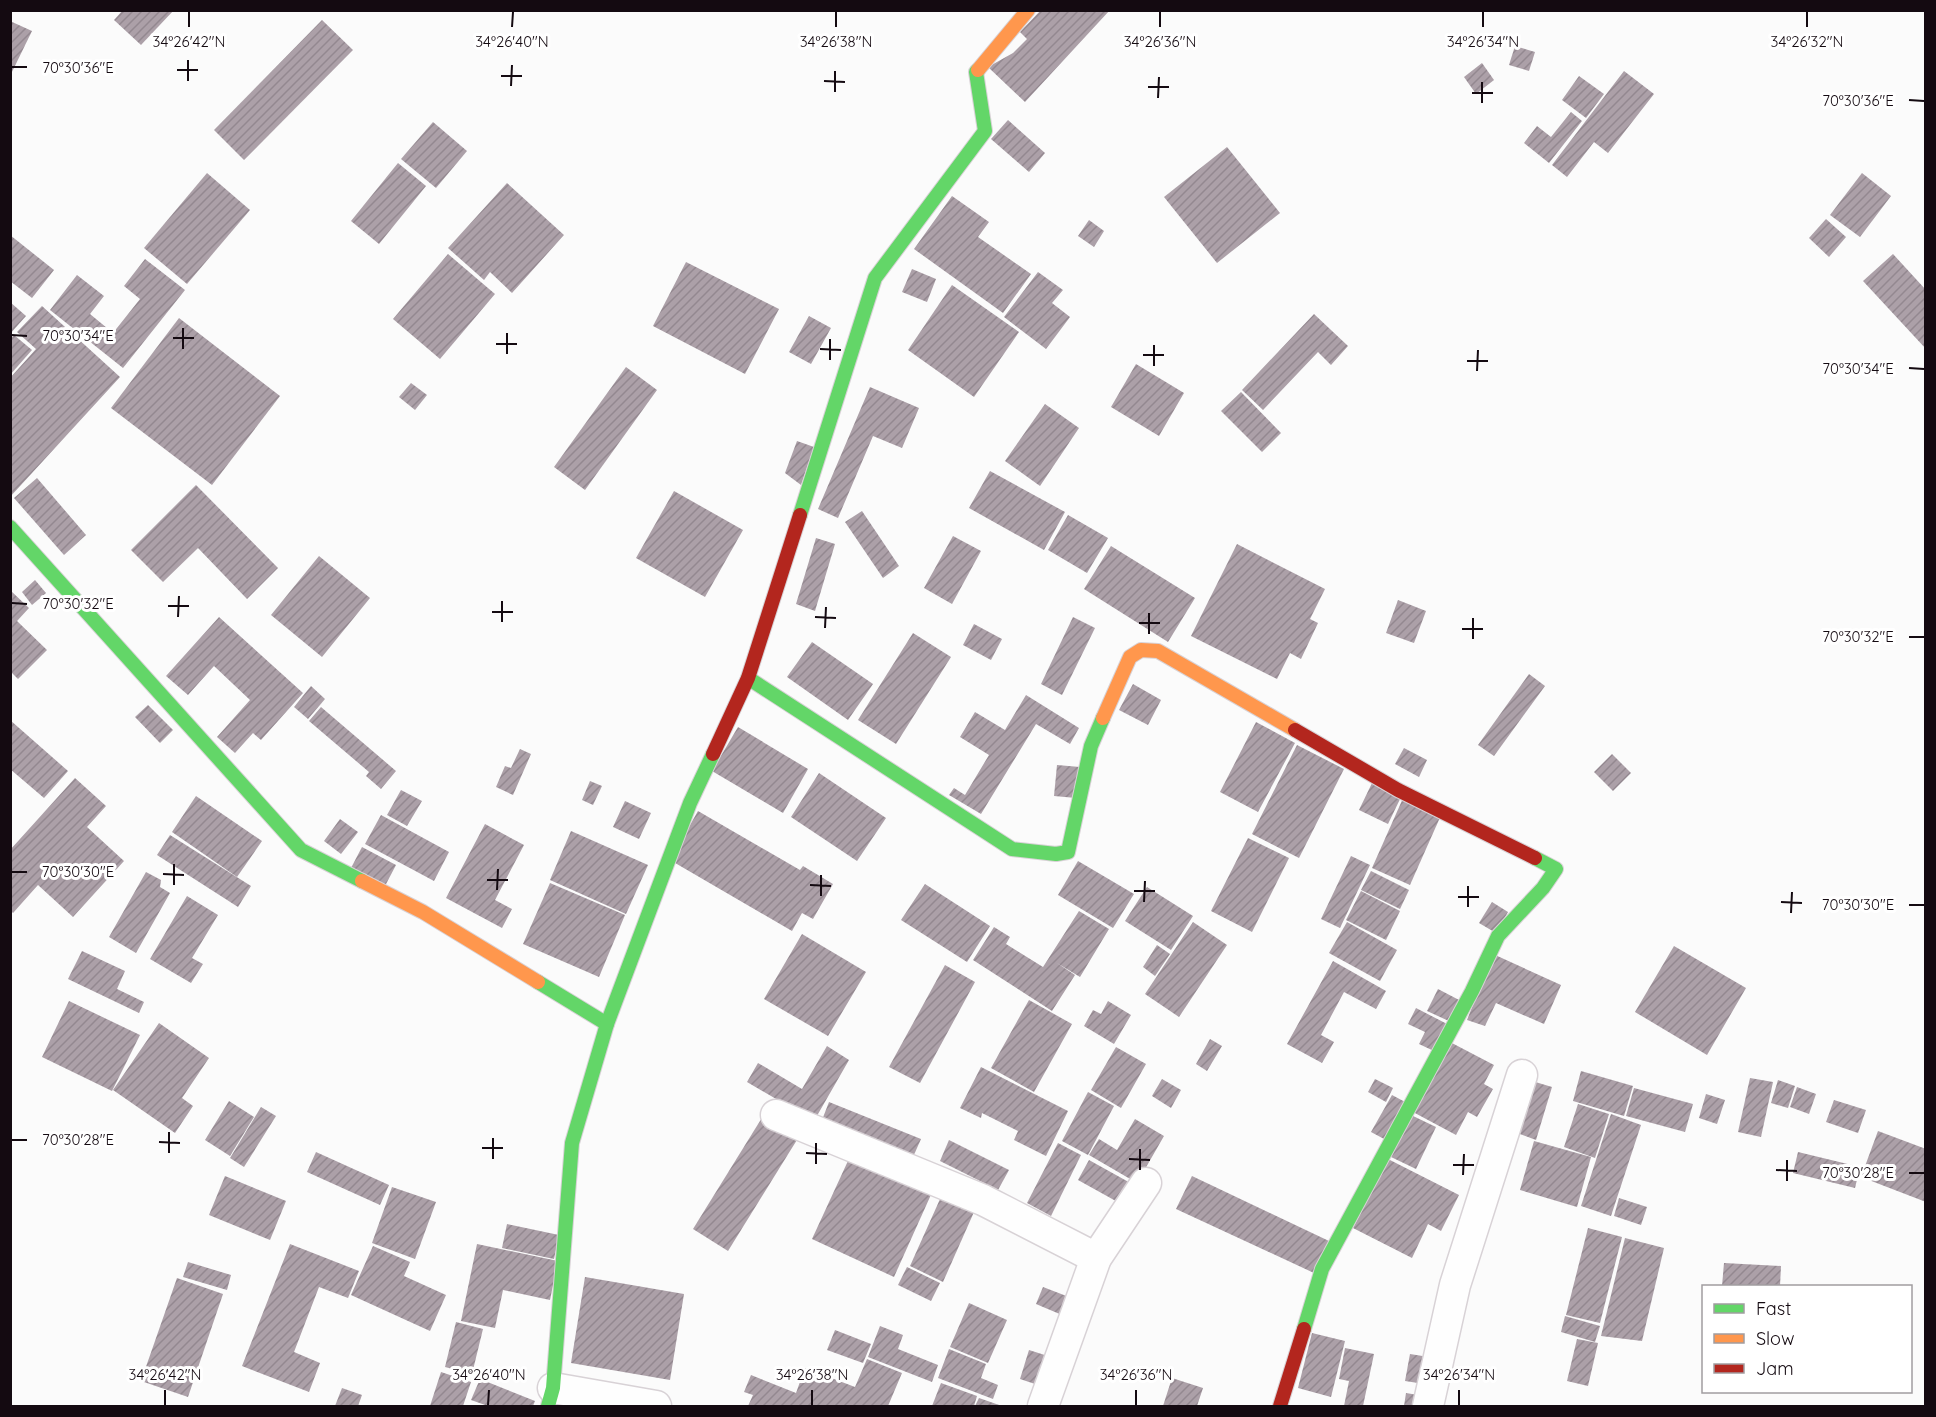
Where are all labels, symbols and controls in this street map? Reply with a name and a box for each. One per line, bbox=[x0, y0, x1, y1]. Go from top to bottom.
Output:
text: 34°26'42"N bbox=[153, 32, 225, 51]
text: 34°26'40"N bbox=[475, 32, 549, 51]
text: 34°26'38"N bbox=[800, 32, 872, 51]
text: 34°26'36"N bbox=[1124, 32, 1196, 51]
text: 34°26'34"N bbox=[1447, 32, 1519, 51]
text: 34°26'32"N bbox=[1771, 32, 1843, 51]
text: 70°30'36"E bbox=[42, 58, 114, 77]
text: 70°30'36"E bbox=[1822, 91, 1894, 110]
text: 70°30'34"E bbox=[42, 326, 114, 345]
text: 70°30'34"E bbox=[1822, 359, 1894, 378]
text: 70°30'32"E bbox=[42, 594, 114, 613]
text: 70°30'32"E bbox=[1822, 627, 1894, 646]
text: 70°30'30"E bbox=[42, 862, 114, 881]
text: 70°30'30"E bbox=[1822, 895, 1894, 914]
text: 70°30'28"E bbox=[42, 1130, 114, 1149]
text: 70°30'28"E bbox=[1822, 1163, 1894, 1182]
legend bbox=[1702, 1285, 1912, 1393]
text: Fast bbox=[1756, 1297, 1791, 1320]
text: Slow bbox=[1756, 1327, 1794, 1350]
text: Jam bbox=[1756, 1357, 1794, 1380]
text: 34°26'42"N bbox=[129, 1365, 201, 1384]
text: 34°26'40"N bbox=[452, 1365, 526, 1384]
text: 34°26'38"N bbox=[776, 1365, 848, 1384]
text: 34°26'36"N bbox=[1100, 1365, 1172, 1384]
text: 34°26'34"N bbox=[1423, 1365, 1495, 1384]

